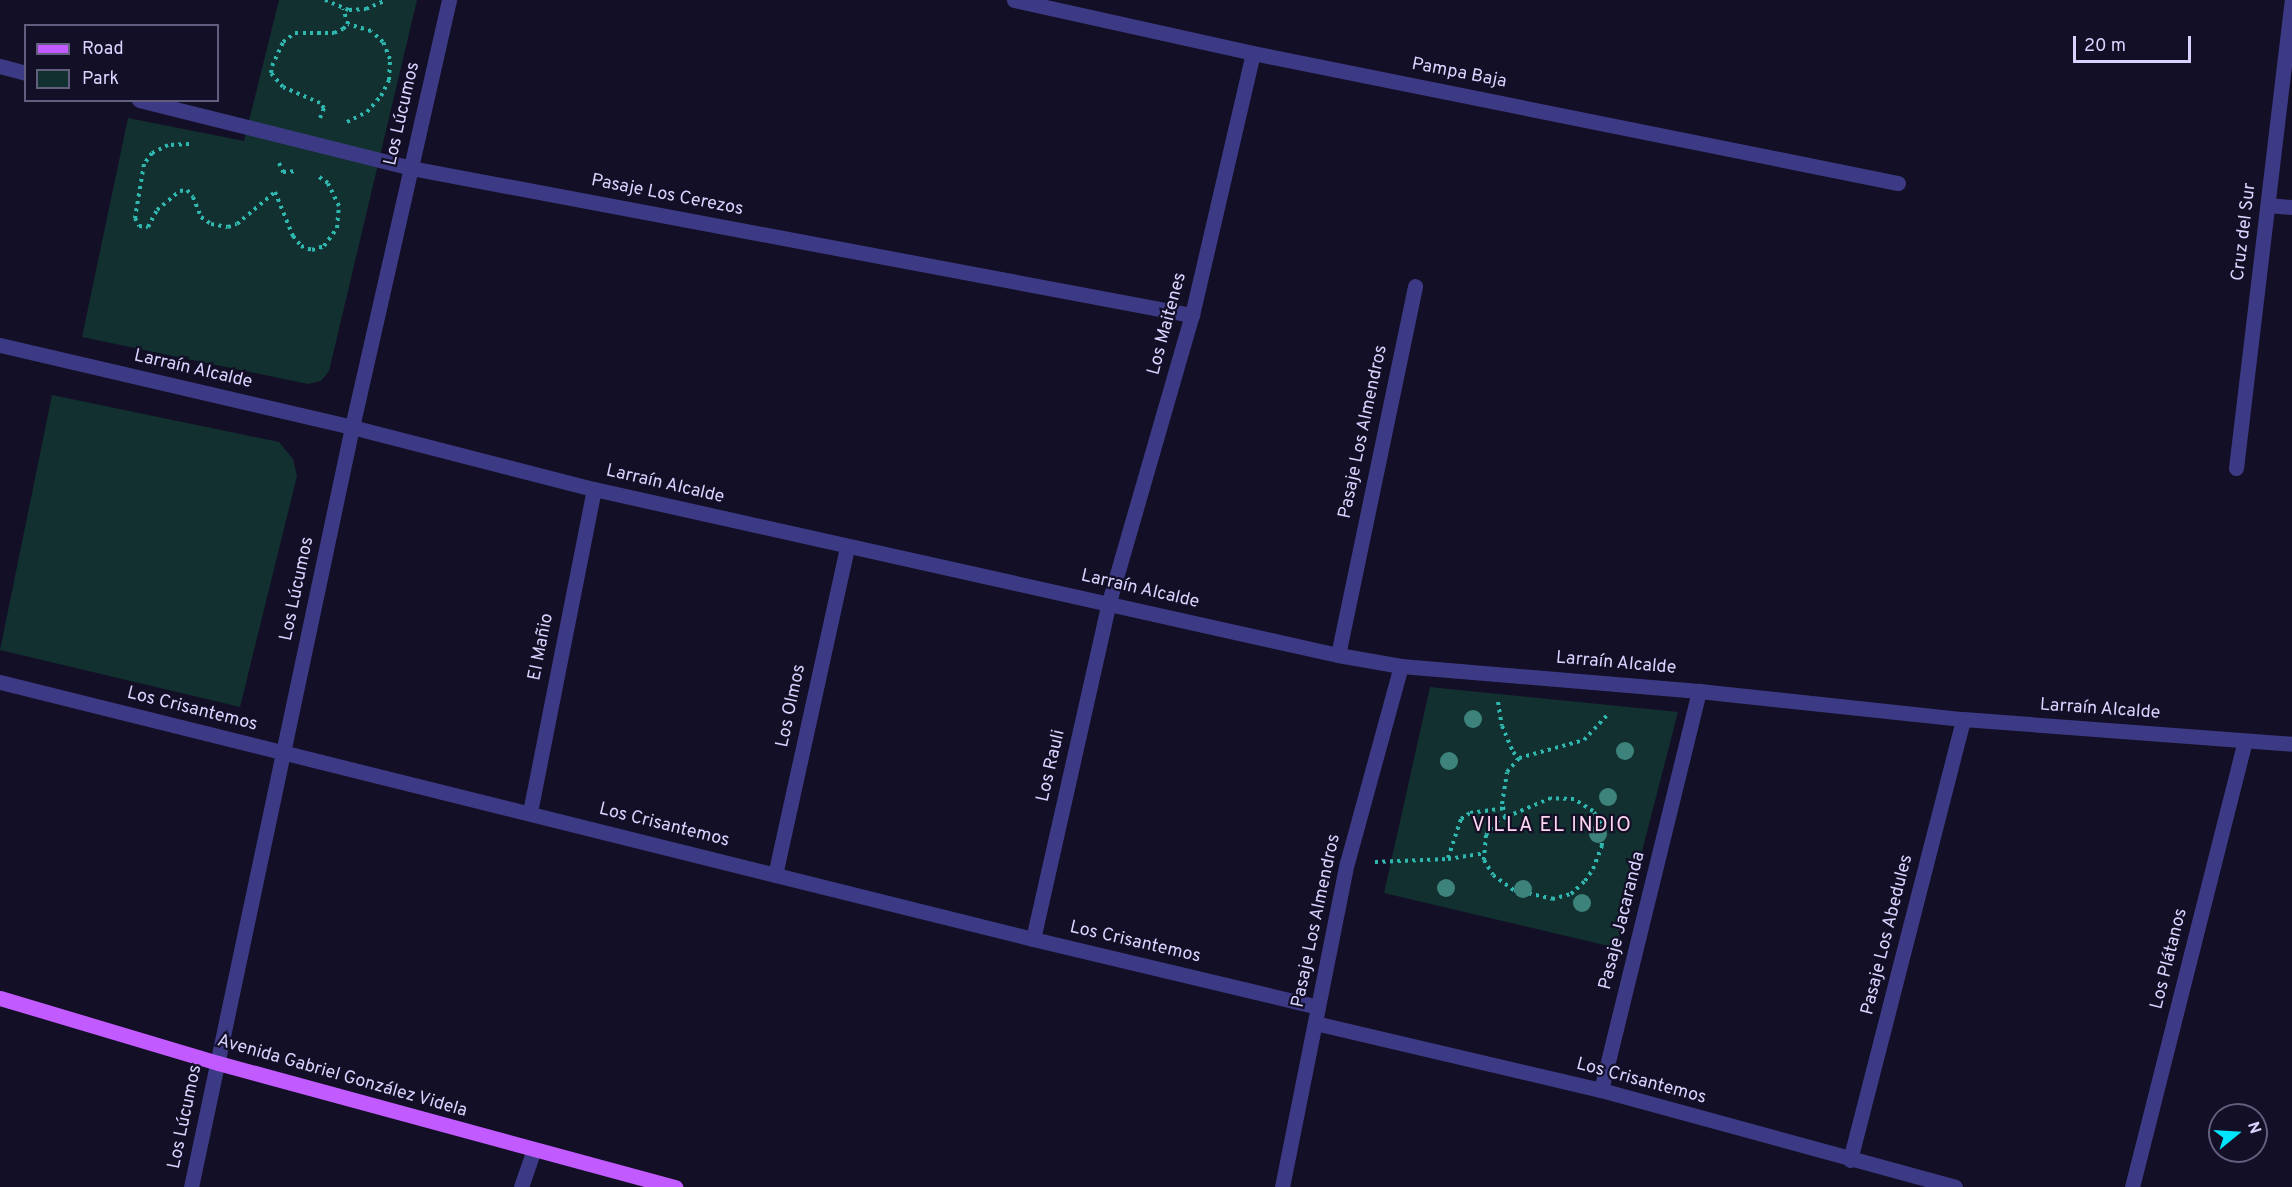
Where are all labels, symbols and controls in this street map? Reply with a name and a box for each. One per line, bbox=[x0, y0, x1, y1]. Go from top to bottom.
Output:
legend bbox=[24, 24, 219, 102]
scale bar bbox=[2076, 24, 2194, 62]
text: 20 m bbox=[2084, 35, 2126, 58]
text: Road bbox=[82, 38, 124, 61]
street label: Pampa Baja bbox=[1410, 54, 1508, 94]
street label: Los Lúcumos bbox=[381, 60, 425, 168]
text: Park bbox=[82, 68, 119, 91]
street label: Pasaje Los Cerezos bbox=[589, 171, 745, 221]
street label: Cruz del Sur bbox=[2228, 182, 2262, 282]
street label: Los Maitenes bbox=[1144, 270, 1192, 378]
street label: Pasaje Los Almendros bbox=[1335, 343, 1393, 521]
street label: Larraín Alcalde bbox=[131, 346, 255, 394]
street label: Larraín Alcalde bbox=[603, 461, 727, 509]
street label: Los Lúcumos bbox=[276, 535, 320, 643]
street label: Larraín Alcalde bbox=[1078, 566, 1202, 614]
street label: El Mañio bbox=[525, 612, 559, 682]
street label: Larraín Alcalde bbox=[1555, 648, 1677, 680]
street label: Los Olmos bbox=[773, 663, 811, 749]
street label: Los Crisantemos bbox=[124, 683, 260, 737]
street label: Larraín Alcalde bbox=[2039, 695, 2161, 725]
street label: Los Rauli bbox=[1033, 728, 1071, 804]
street label: Los Crisantemos bbox=[596, 799, 732, 853]
district label: VILLA EL INDIO bbox=[1471, 814, 1633, 838]
street label: Pasaje Los Almendros bbox=[1288, 832, 1346, 1010]
street label: Pasaje Jacaranda bbox=[1595, 850, 1651, 992]
street label: Pasaje Los Abedules bbox=[1858, 852, 1918, 1018]
street label: Los Plátanos bbox=[2147, 906, 2193, 1012]
street label: Los Crisantemos bbox=[1067, 917, 1203, 969]
street label: Avenida Gabriel González Videla bbox=[214, 1031, 470, 1123]
street label: Los Crisantemos bbox=[1574, 1054, 1708, 1110]
street label: Los Lúcumos bbox=[164, 1063, 208, 1171]
north arrow bbox=[2208, 1103, 2268, 1163]
text: N bbox=[2242, 1119, 2265, 1137]

